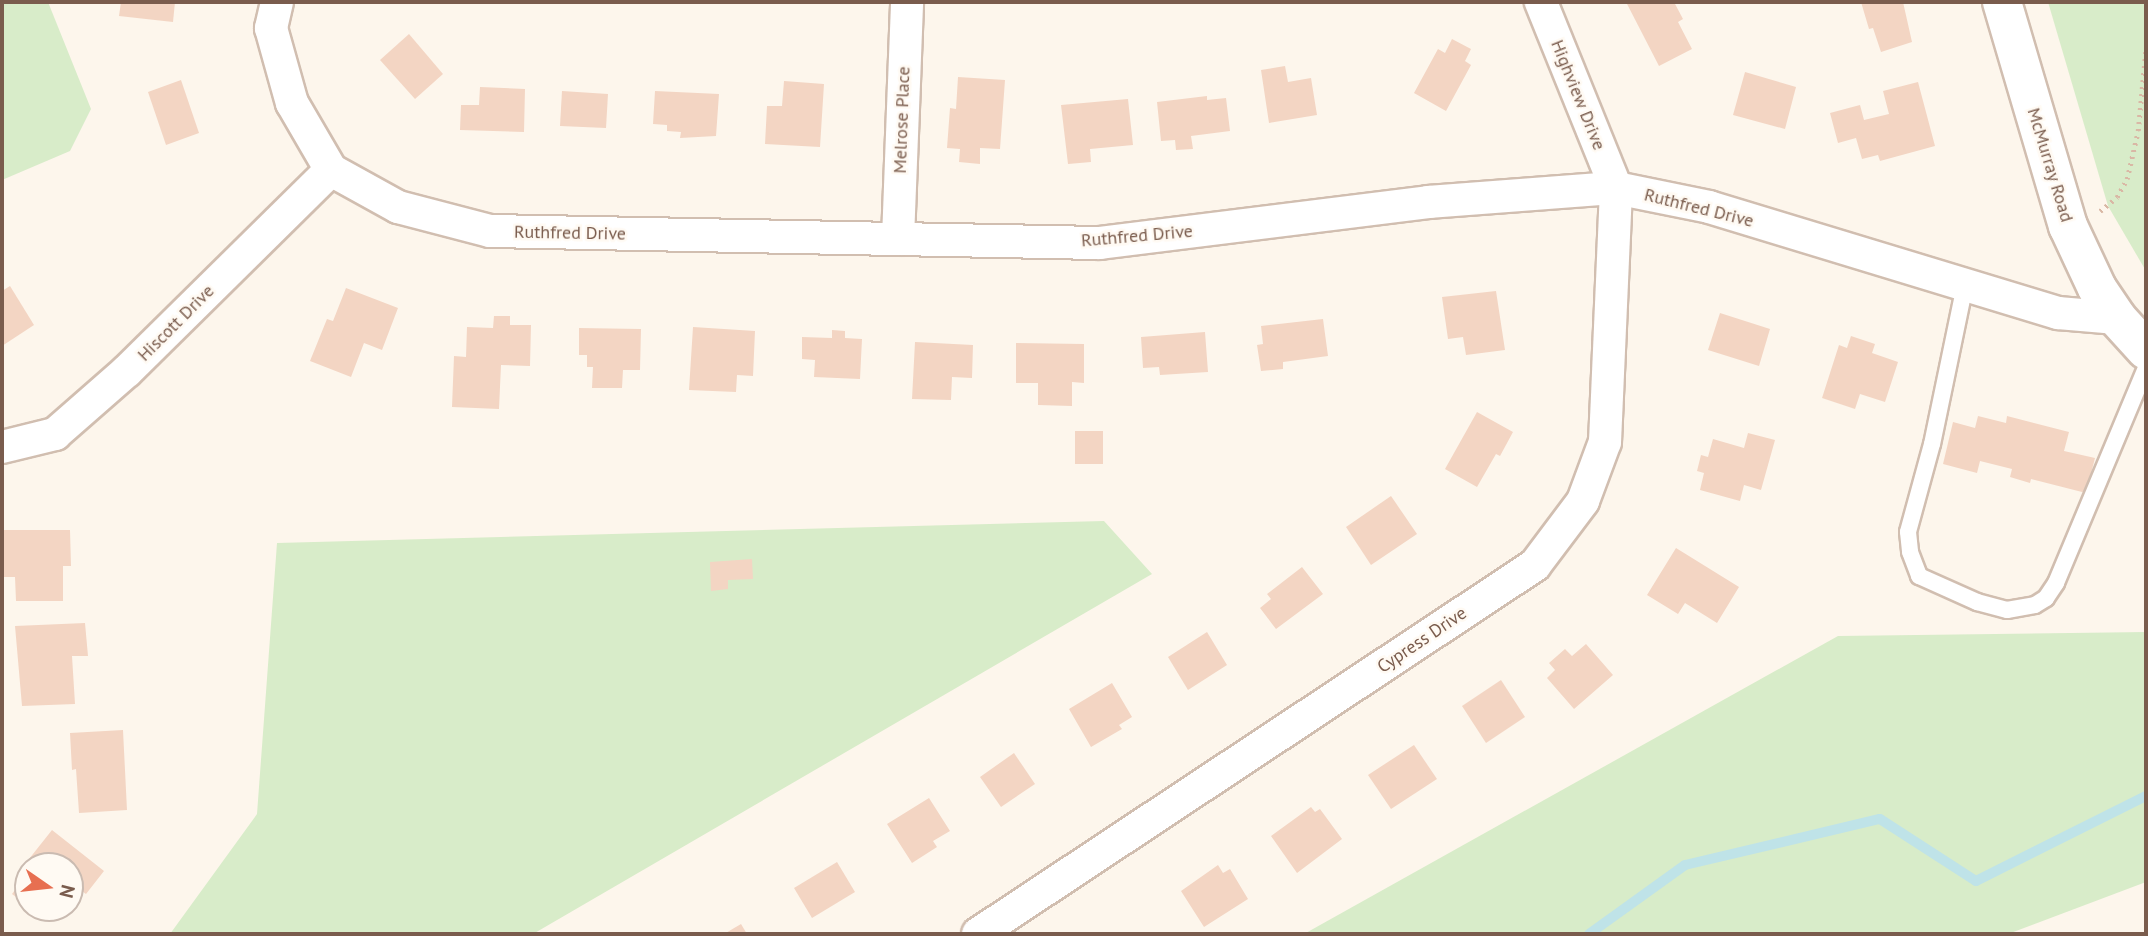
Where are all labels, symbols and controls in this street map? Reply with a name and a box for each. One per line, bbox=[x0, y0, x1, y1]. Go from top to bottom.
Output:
street label: Highview Drive bbox=[1546, 37, 1610, 153]
street label: Melrose Place bbox=[889, 66, 915, 174]
street label: McMurray Road bbox=[2022, 105, 2078, 225]
street label: Ruthfred Drive bbox=[1642, 184, 1756, 232]
street label: Ruthfred Drive bbox=[1080, 220, 1194, 252]
street label: Ruthfred Drive bbox=[514, 221, 626, 245]
street label: Hiscott Drive bbox=[133, 280, 219, 366]
street label: Cypress Drive bbox=[1373, 602, 1471, 678]
north arrow bbox=[14, 852, 84, 922]
text: N bbox=[54, 883, 81, 901]

